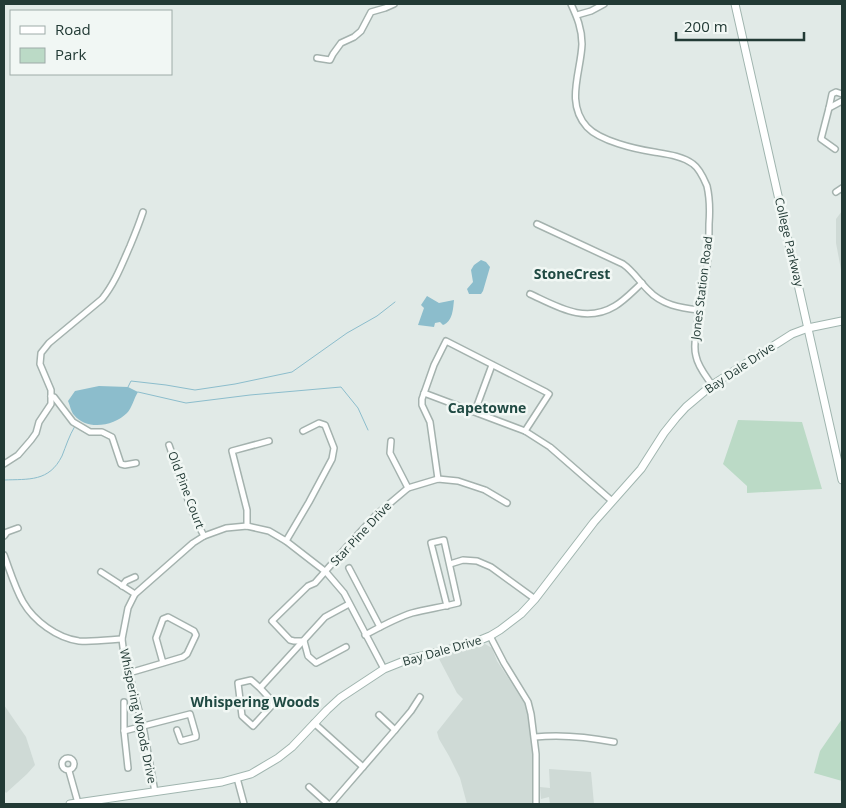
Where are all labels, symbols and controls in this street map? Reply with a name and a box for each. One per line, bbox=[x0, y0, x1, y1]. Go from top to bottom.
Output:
legend bbox=[10, 10, 172, 75]
scale bar bbox=[676, 10, 804, 42]
text: 200 m bbox=[684, 16, 728, 36]
text: Road bbox=[55, 19, 91, 39]
text: Park bbox=[55, 44, 86, 64]
street label: College Parkway bbox=[771, 196, 808, 289]
street label: Jones Station Road bbox=[687, 235, 716, 342]
district label: StoneCrest bbox=[534, 264, 610, 283]
street label: Bay Dale Drive bbox=[701, 338, 778, 397]
district label: Capetowne bbox=[448, 398, 526, 417]
street label: Old Pine Court bbox=[164, 449, 209, 531]
street label: Star Pine Drive bbox=[326, 498, 395, 570]
street label: Bay Dale Drive bbox=[400, 631, 483, 670]
street label: Whispering Woods Drive bbox=[116, 647, 161, 785]
district label: Whispering Woods bbox=[190, 692, 320, 711]

